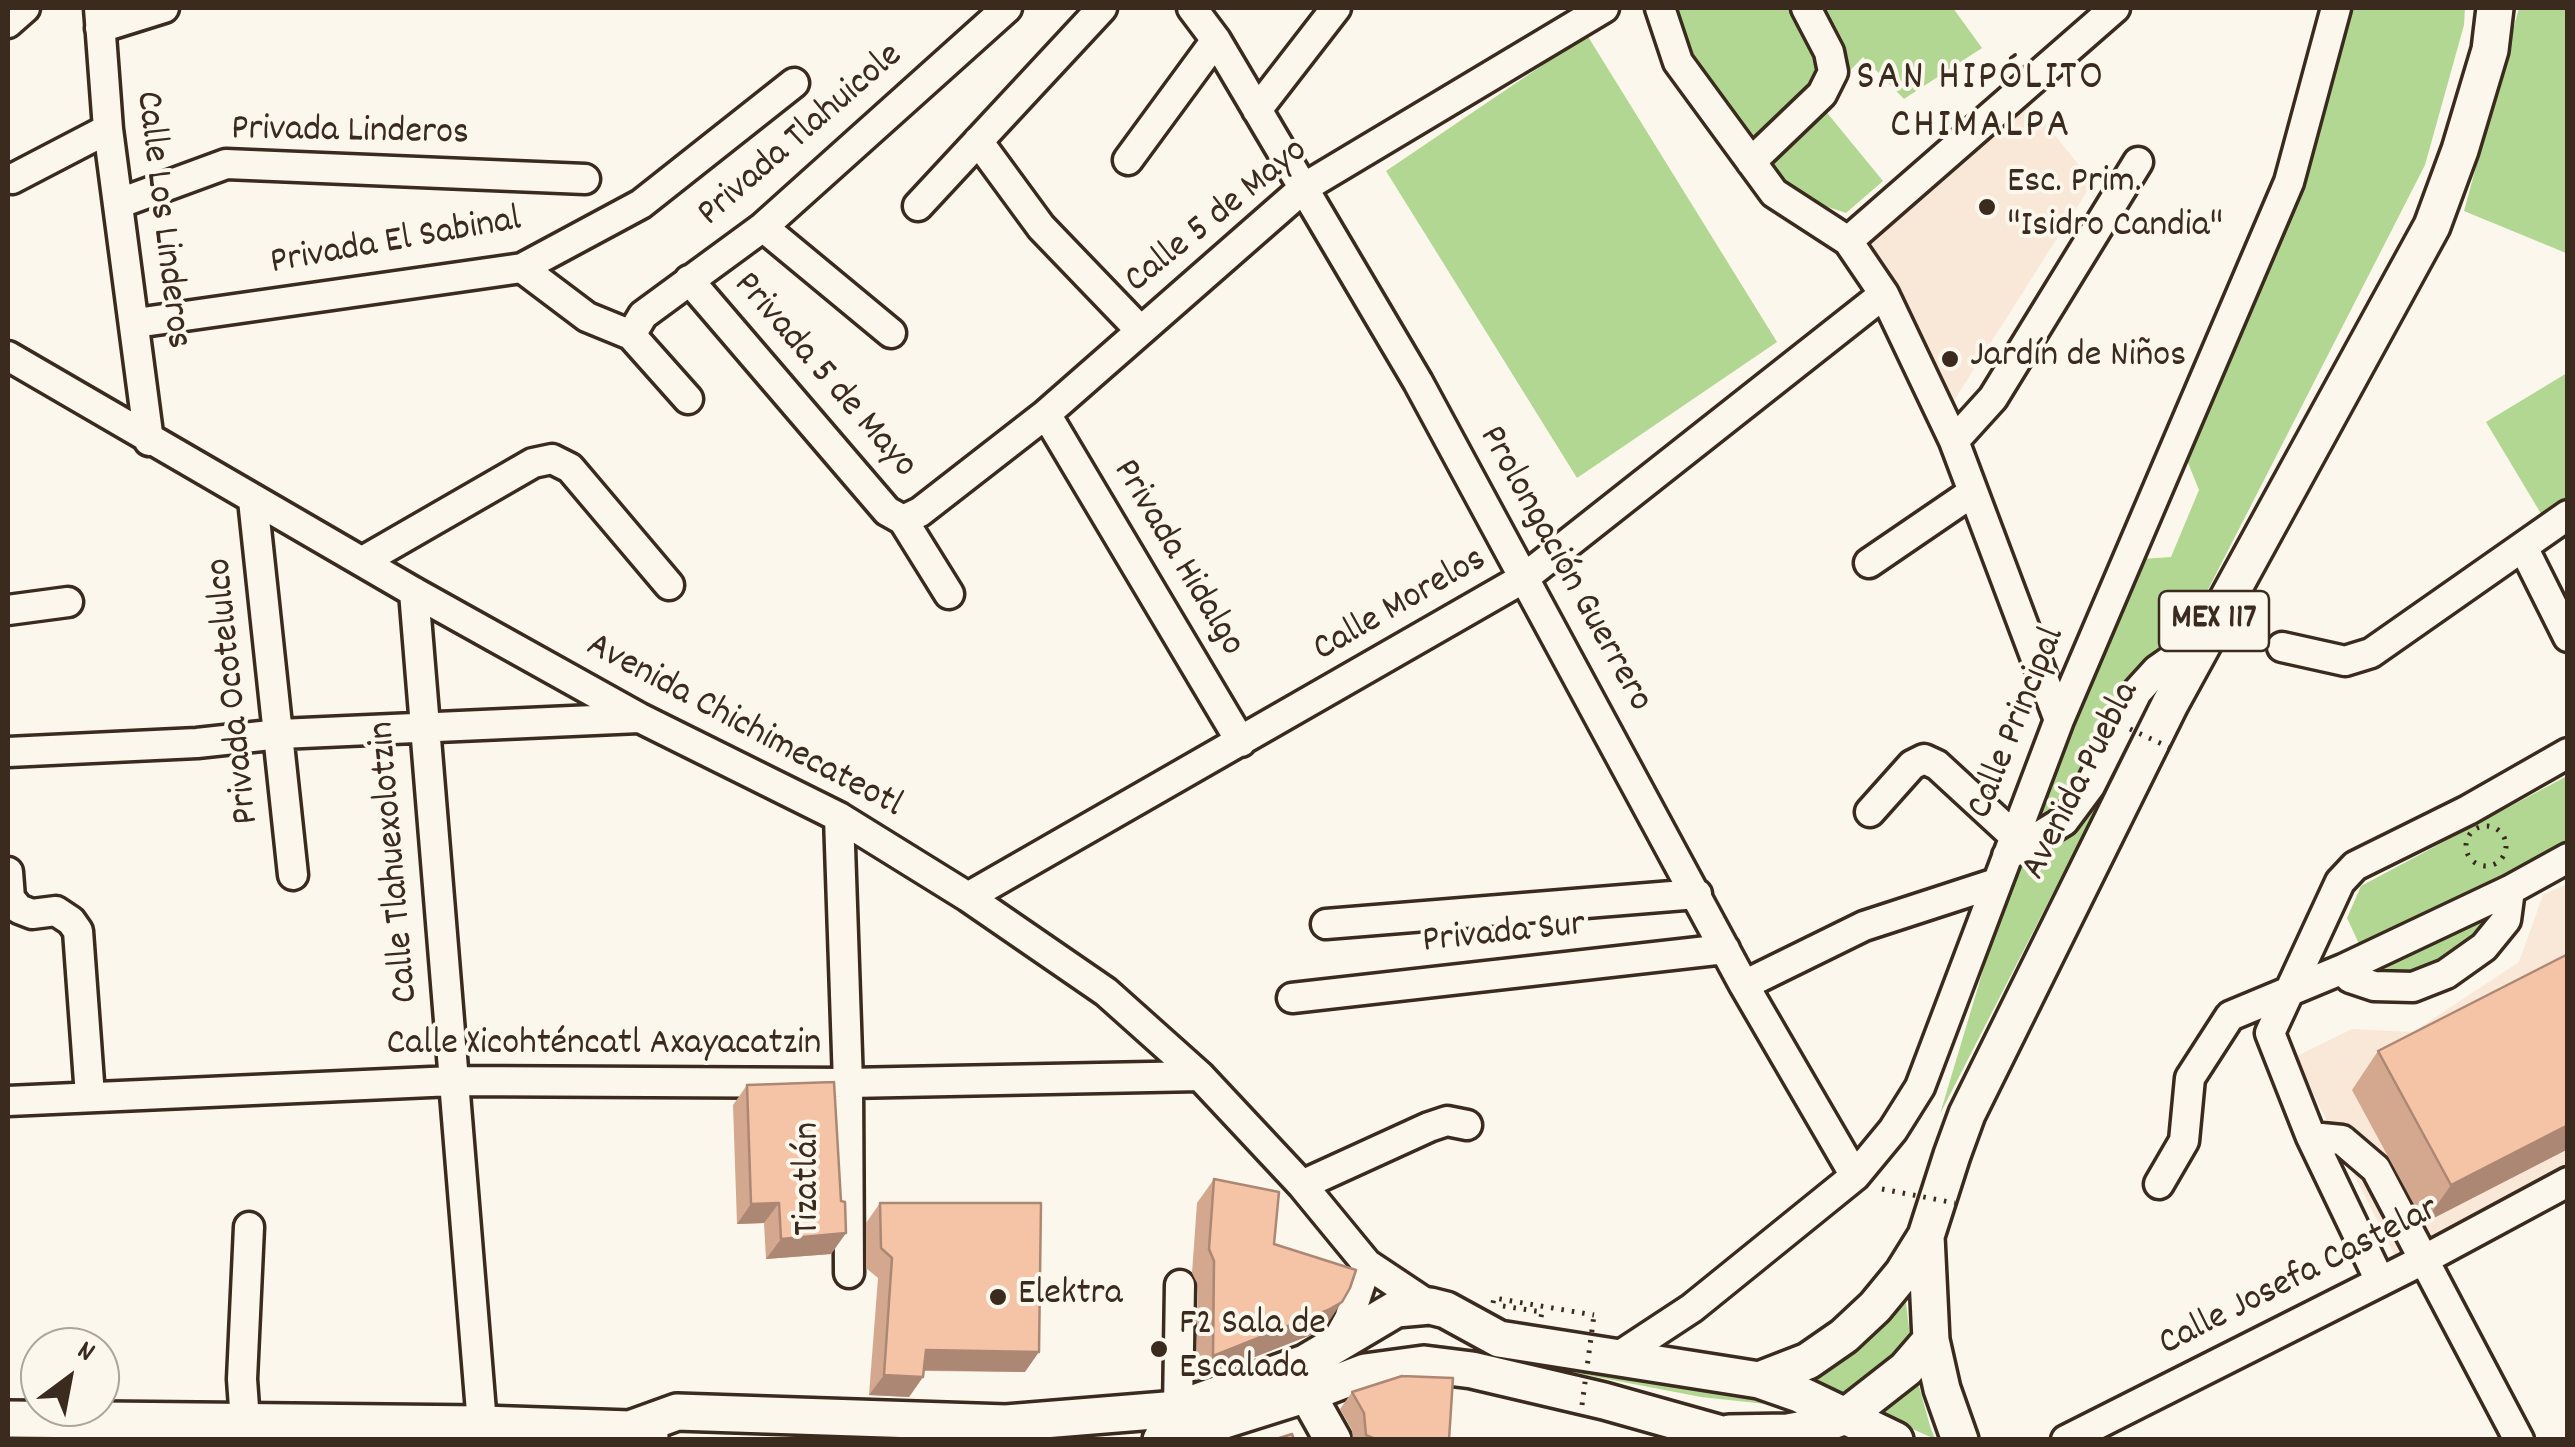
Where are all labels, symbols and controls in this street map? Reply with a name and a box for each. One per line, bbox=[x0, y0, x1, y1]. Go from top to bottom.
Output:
street label: Privada Tlahuicole bbox=[690, 35, 914, 239]
district label: SAN HIPÓLITO CHIMALPA bbox=[1856, 56, 2106, 154]
street label: Calle Los Linderos bbox=[122, 89, 198, 351]
street label: Privada Linderos bbox=[231, 109, 469, 159]
street label: Calle 5 de Mayo bbox=[1117, 130, 1319, 306]
place label: Esc. Prim. "Isidro Candia" bbox=[2007, 162, 2223, 252]
marker: Esc. Prim. "Isidro Candia" bbox=[1976, 196, 1998, 218]
street label: Privada El Sabinal bbox=[267, 200, 525, 288]
street label: Privada 5 de Mayo bbox=[721, 265, 925, 489]
place label: Jardín de Niños bbox=[1970, 336, 2186, 382]
marker: Jardín de Niños bbox=[1939, 348, 1961, 370]
street label: Prolongación Guerrero bbox=[1466, 419, 1660, 721]
street label: Privada Hidalgo bbox=[1100, 453, 1252, 665]
street label: Calle Morelos bbox=[1306, 539, 1496, 675]
street label: Privada Ocotelulco bbox=[199, 555, 273, 827]
road number: MEX 117 bbox=[2159, 591, 2269, 651]
street label: Calle Principal bbox=[1960, 622, 2078, 826]
street label: Avenida Chichimecateotl bbox=[577, 625, 909, 831]
street label: Avenida Puebla bbox=[2014, 675, 2152, 889]
street label: Calle Tlahuexolotzin bbox=[362, 719, 432, 1005]
street label: Privada Sur bbox=[1420, 905, 1588, 967]
street label: Calle Xicohténcatl Axayacatzin bbox=[387, 1024, 821, 1070]
street label: Tizatlán bbox=[788, 1122, 834, 1236]
street label: Calle Josefa Castelar bbox=[2153, 1189, 2447, 1369]
place label: Elektra bbox=[1018, 1274, 1123, 1320]
marker: Elektra bbox=[987, 1286, 1009, 1308]
place label: F2 Sala de Escalada bbox=[1179, 1304, 1326, 1394]
north arrow bbox=[20, 1327, 120, 1427]
text: N bbox=[68, 1333, 101, 1374]
marker: F2 Sala de Escalada bbox=[1148, 1338, 1170, 1360]

